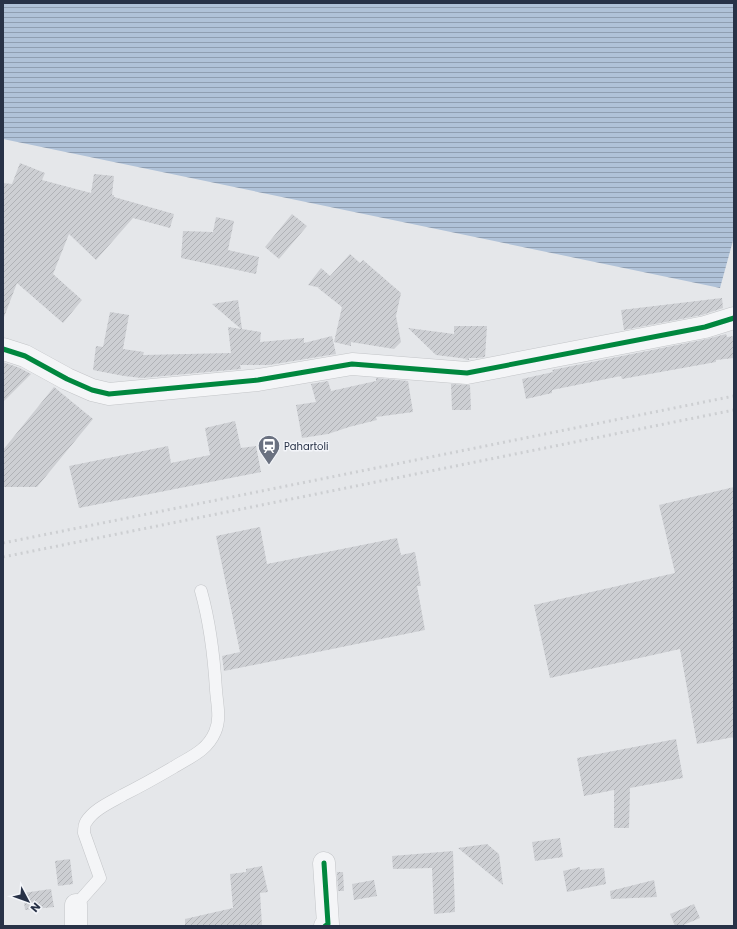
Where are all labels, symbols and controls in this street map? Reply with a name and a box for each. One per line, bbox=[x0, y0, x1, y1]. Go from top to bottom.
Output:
station icon: Pahartoli bbox=[256, 433, 282, 466]
place label: Pahartoli bbox=[284, 439, 328, 454]
north arrow bbox=[8, 881, 48, 921]
text: N bbox=[27, 899, 44, 916]

